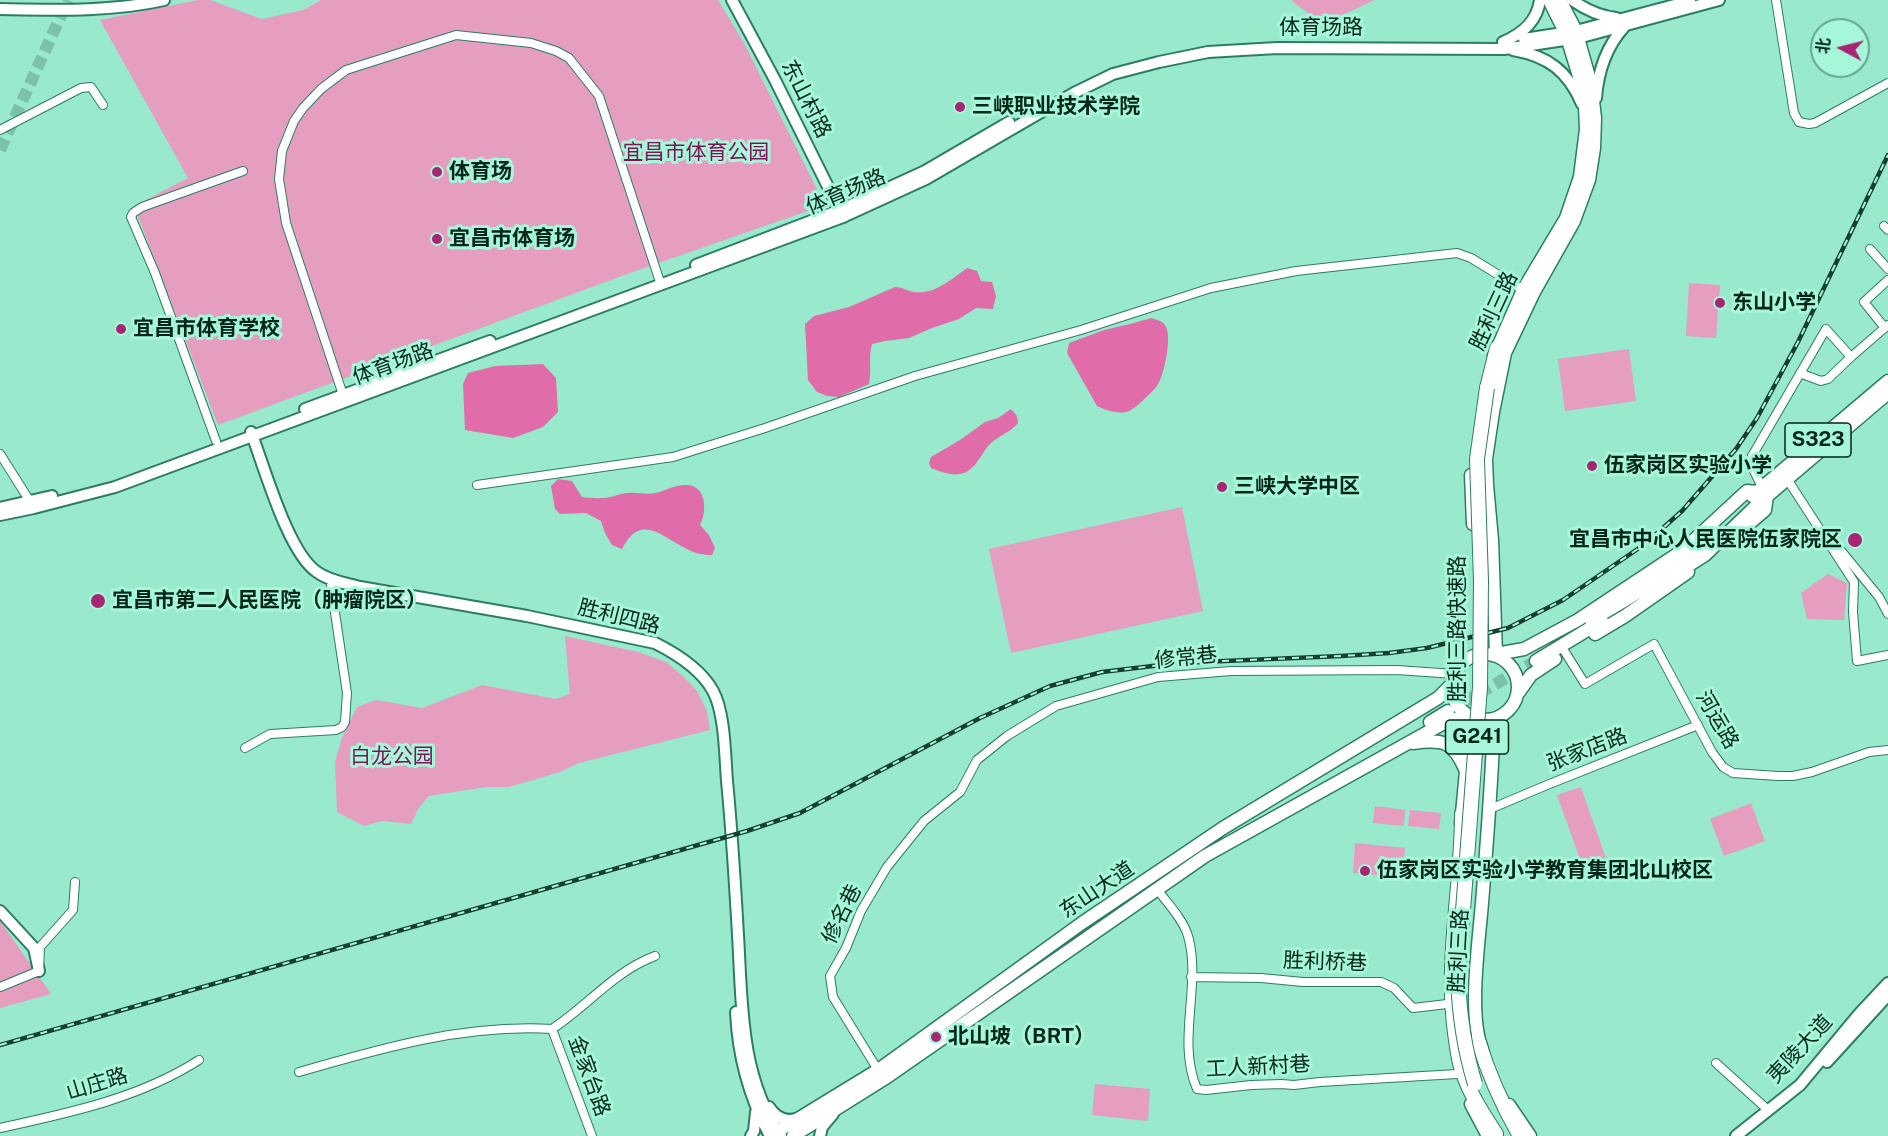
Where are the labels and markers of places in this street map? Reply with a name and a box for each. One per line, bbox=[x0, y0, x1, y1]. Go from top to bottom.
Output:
place label: 三峡职业技术学院 bbox=[972, 94, 1140, 120]
marker: 三峡职业技术学院 bbox=[953, 100, 967, 114]
place label: 体育场 bbox=[449, 159, 512, 185]
marker: 体育场 bbox=[430, 165, 444, 179]
place label: 宜昌市体育场 bbox=[449, 226, 575, 252]
marker: 宜昌市体育场 bbox=[430, 232, 444, 246]
place label: 东山小学 bbox=[1732, 290, 1816, 316]
marker: 东山小学 bbox=[1713, 296, 1727, 310]
place label: 宜昌市体育学校 bbox=[133, 316, 280, 342]
marker: 宜昌市体育学校 bbox=[114, 322, 128, 336]
place label: 伍家岗区实验小学 bbox=[1604, 453, 1772, 479]
marker: 伍家岗区实验小学 bbox=[1585, 459, 1599, 473]
place label: 三峡大学中区 bbox=[1234, 474, 1360, 500]
marker: 三峡大学中区 bbox=[1215, 480, 1229, 494]
place label: 宜昌市中心人民医院伍家院区 bbox=[1569, 527, 1842, 553]
marker: 宜昌市中心人民医院伍家院区 bbox=[1846, 531, 1864, 549]
place label: 宜昌市第二人民医院（肿瘤院区） bbox=[112, 588, 427, 614]
marker: 宜昌市第二人民医院（肿瘤院区） bbox=[89, 592, 107, 610]
place label: 伍家岗区实验小学教育集团北山校区 bbox=[1377, 858, 1713, 884]
marker: 伍家岗区实验小学教育集团北山校区 bbox=[1358, 864, 1372, 878]
place label: 北山坡（BRT） bbox=[948, 1024, 1095, 1050]
marker: 北山坡（BRT） bbox=[929, 1030, 943, 1044]

